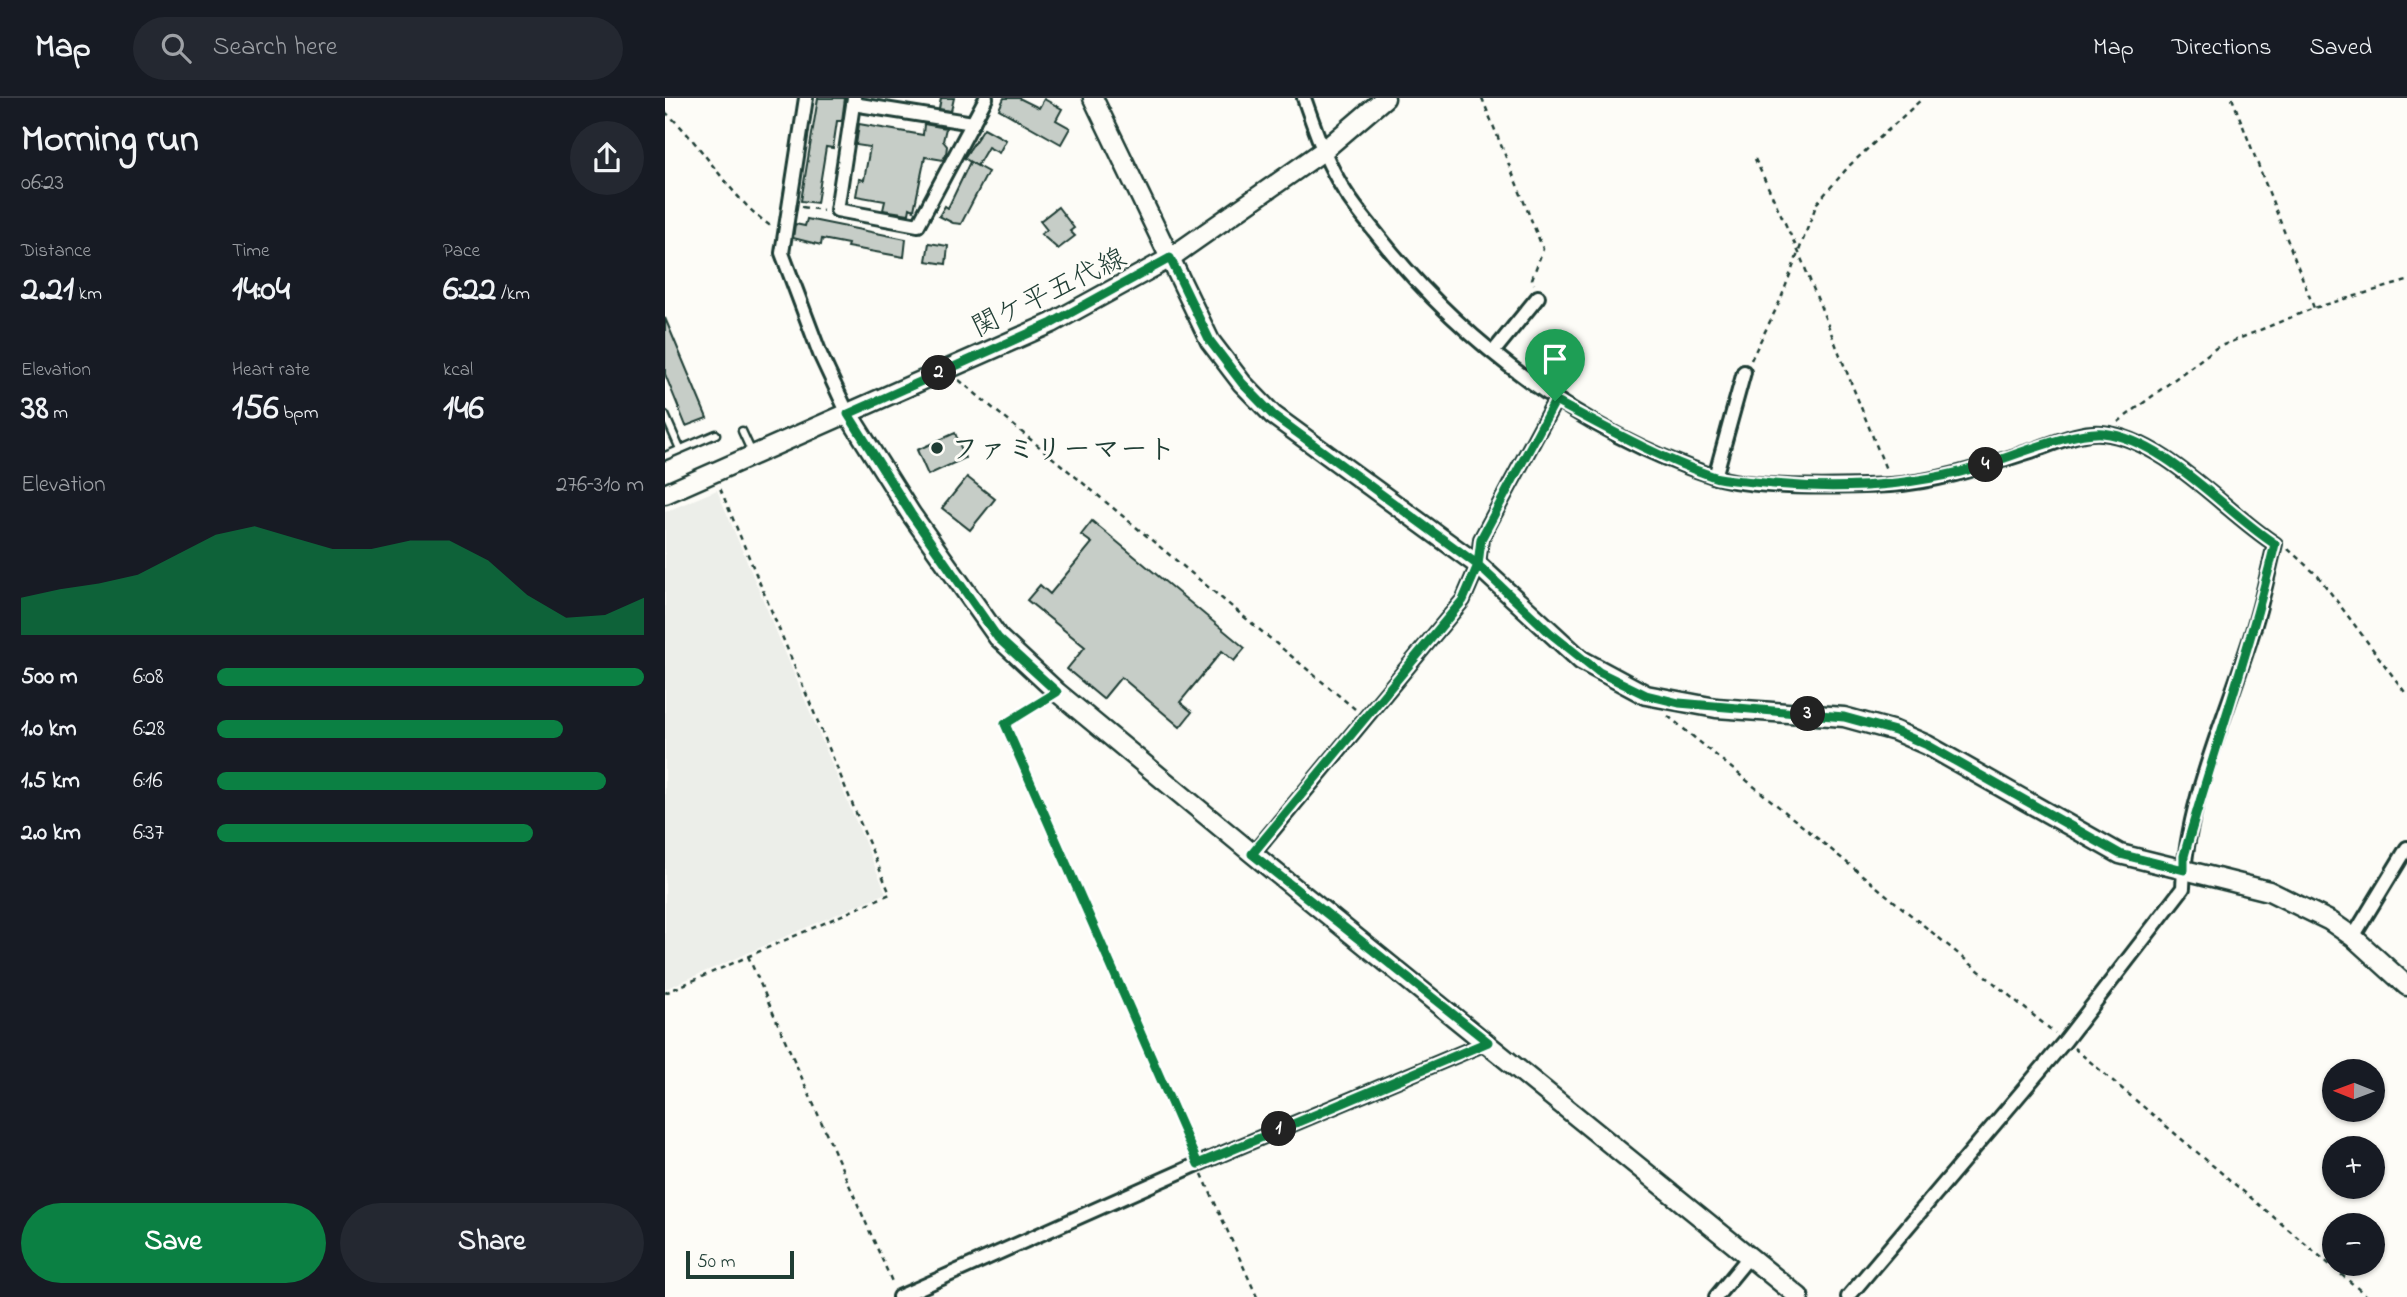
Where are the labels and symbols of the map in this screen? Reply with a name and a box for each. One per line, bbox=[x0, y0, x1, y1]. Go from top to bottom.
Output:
street label: 関ケ平五代線 bbox=[965, 239, 1134, 349]
pin bbox=[1525, 329, 1585, 401]
pin: 2 bbox=[921, 356, 957, 390]
place label: ファミリーマート bbox=[951, 431, 1176, 472]
marker: ファミリーマート bbox=[929, 440, 945, 456]
pin: 4 bbox=[1969, 448, 2003, 482]
pin: 3 bbox=[1791, 696, 1825, 732]
north arrow bbox=[2322, 1059, 2385, 1122]
pin: 1 bbox=[1261, 1112, 1297, 1146]
scale bar bbox=[686, 1248, 795, 1280]

